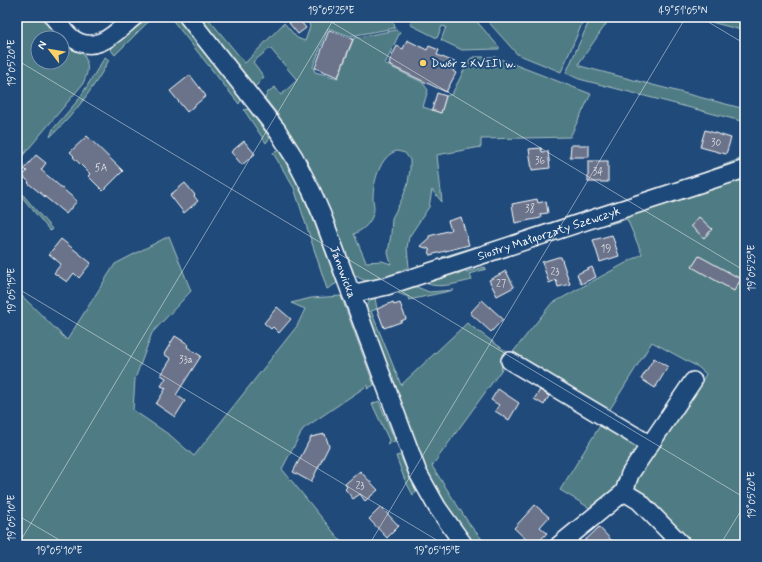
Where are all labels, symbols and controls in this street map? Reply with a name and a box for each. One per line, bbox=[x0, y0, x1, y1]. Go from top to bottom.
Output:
text: 19°05'25"E bbox=[308, 4, 354, 18]
text: 49°51'05"N bbox=[659, 4, 708, 18]
north arrow bbox=[30, 30, 70, 70]
text: 19°05'20"E bbox=[5, 39, 19, 86]
text: N bbox=[34, 39, 50, 52]
place label: Dwór z XVIII w. bbox=[431, 56, 516, 72]
marker: Dwór z XVIII w. bbox=[418, 58, 428, 68]
house number: 30 bbox=[711, 137, 721, 150]
house number: 36 bbox=[535, 155, 545, 168]
house number: 5A bbox=[95, 162, 107, 175]
house number: 34 bbox=[593, 166, 603, 179]
house number: 38 bbox=[525, 202, 535, 216]
street label: Siostry Małgorzaty Szewczyk bbox=[475, 203, 623, 265]
house number: 19 bbox=[601, 243, 611, 256]
street label: Janowicka bbox=[325, 244, 359, 301]
text: 19°05'25"E bbox=[745, 245, 759, 291]
house number: 23 bbox=[550, 266, 560, 279]
text: 19°05'15"E bbox=[5, 268, 19, 314]
house number: 27 bbox=[496, 278, 506, 291]
house number: 33a bbox=[179, 354, 193, 367]
text: 19°05'20"E bbox=[745, 471, 759, 518]
house number: 23 bbox=[355, 480, 365, 493]
text: 19°05'10"E bbox=[5, 495, 19, 541]
text: 19°05'10"E bbox=[36, 544, 82, 558]
text: 19°05'15"E bbox=[414, 544, 460, 558]

